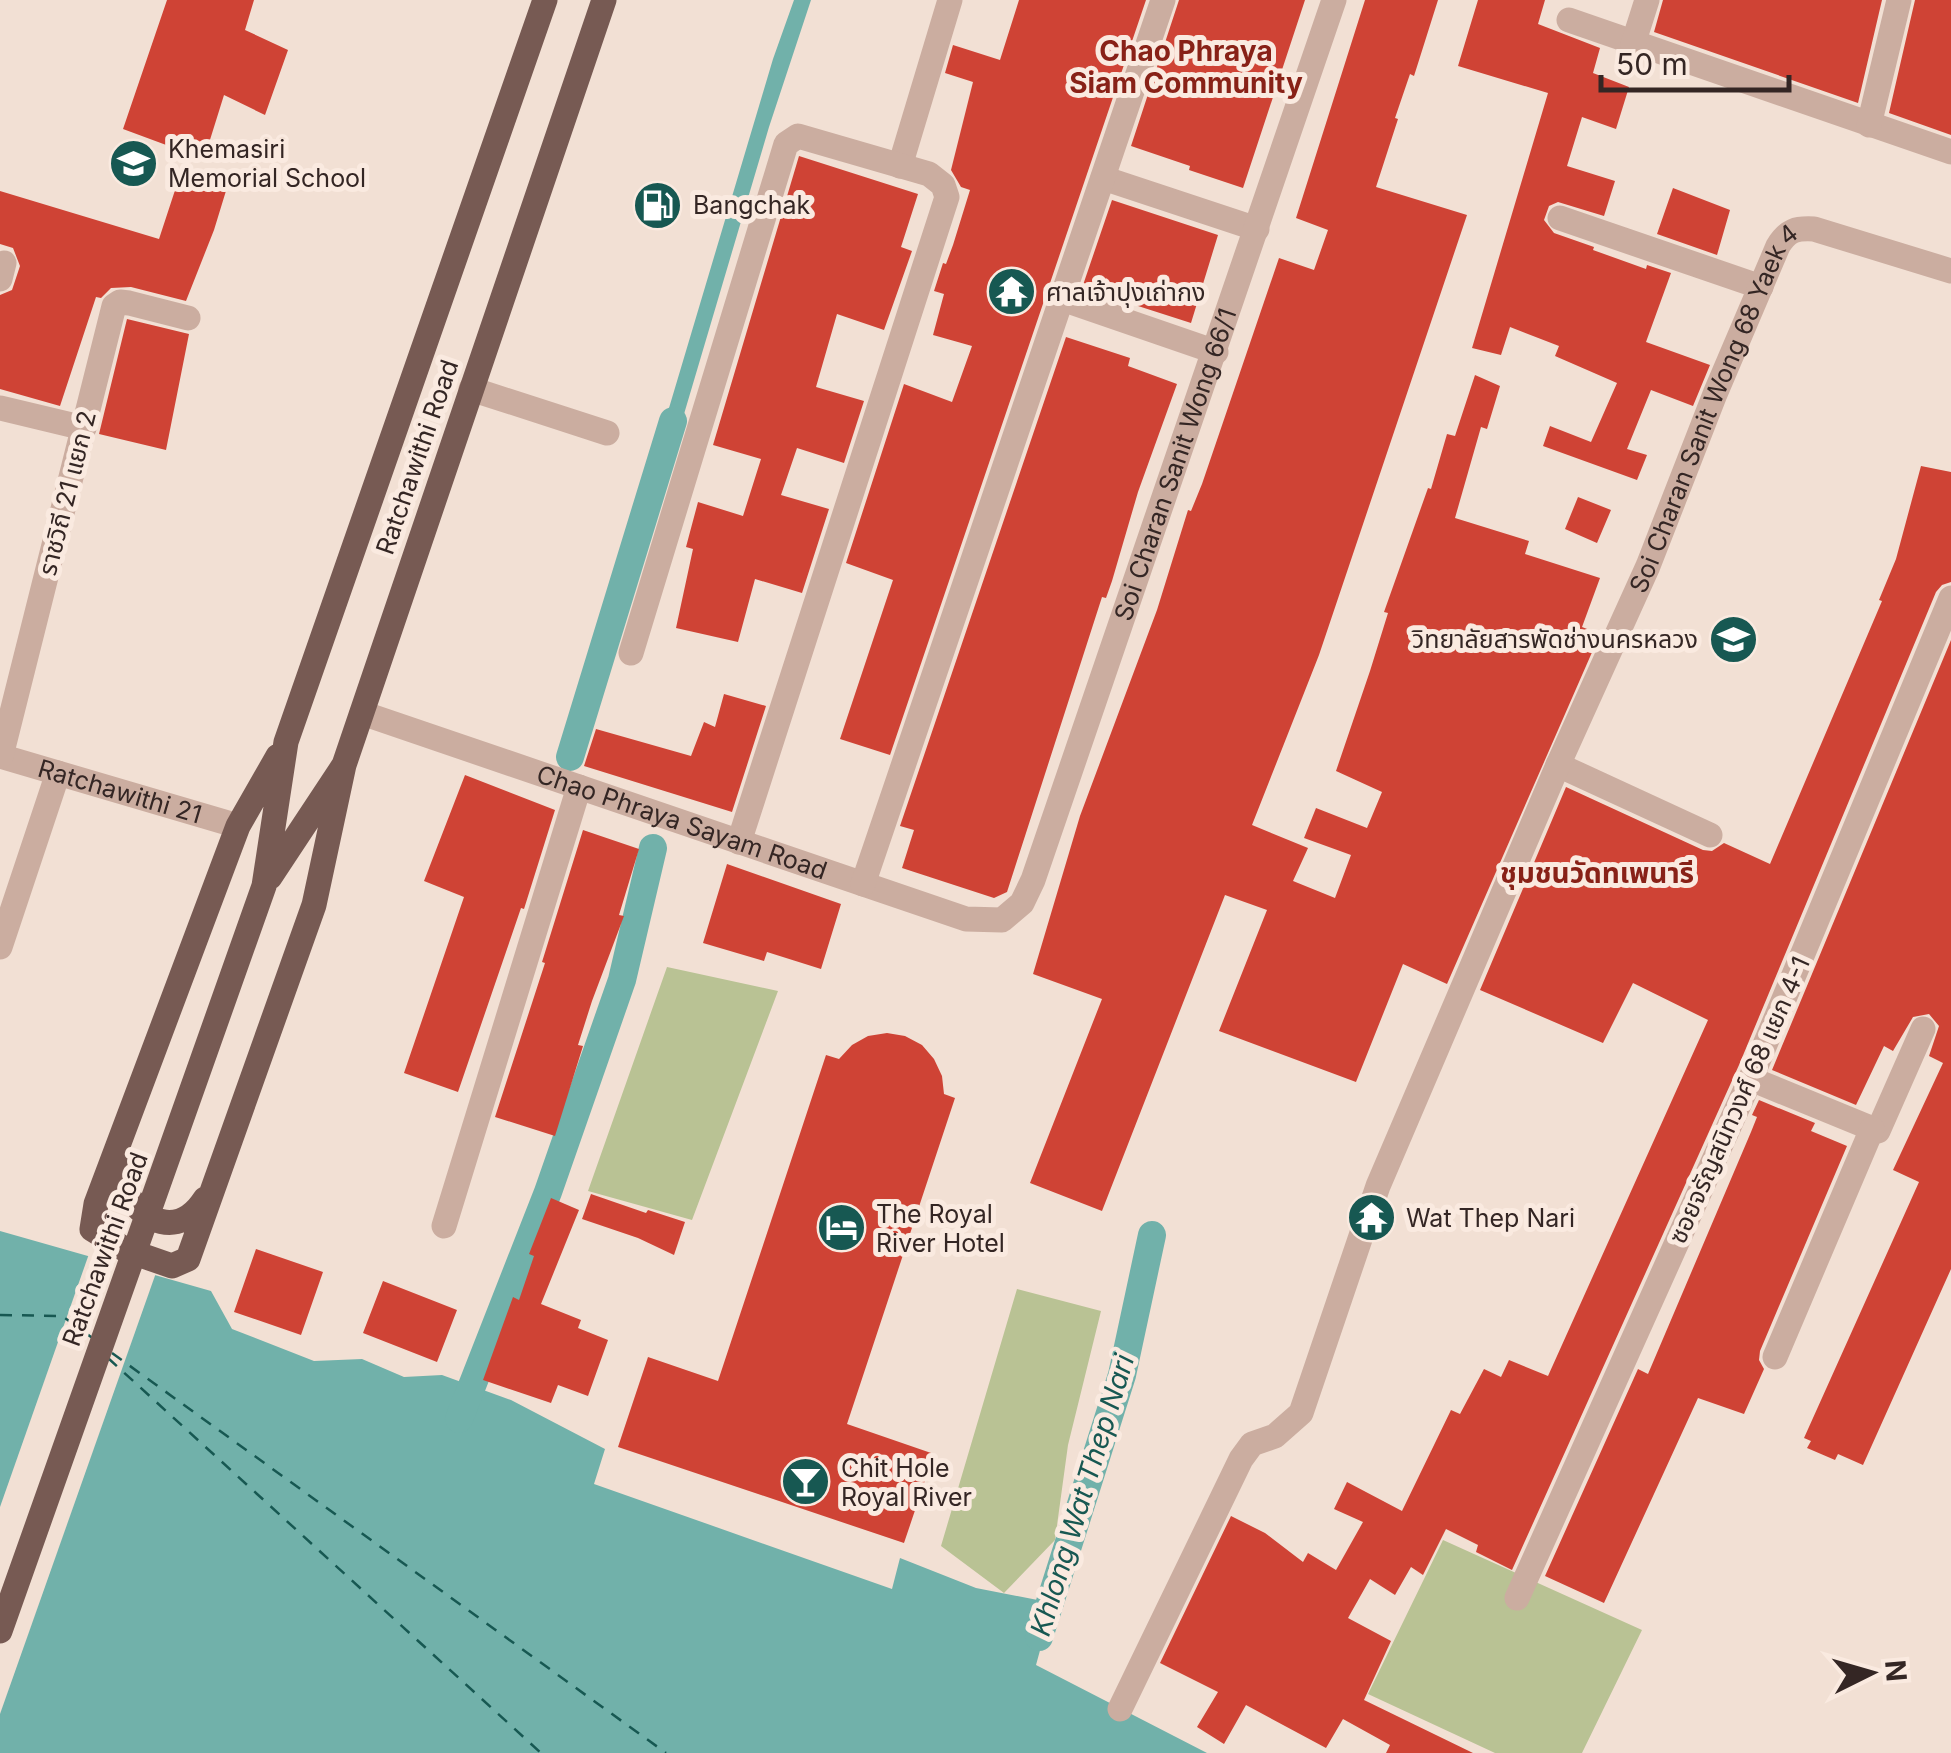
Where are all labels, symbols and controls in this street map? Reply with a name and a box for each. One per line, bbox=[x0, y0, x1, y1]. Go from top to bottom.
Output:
scale bar bbox=[1601, 30, 1788, 92]
district label: Chao Phraya Siam Community bbox=[1069, 34, 1303, 100]
text: 50 m bbox=[1616, 46, 1688, 82]
place label: Khemasiri Memorial School bbox=[168, 134, 366, 193]
school or university icon: Khemasiri Memorial School bbox=[107, 137, 159, 189]
fuel station icon: Bangchak bbox=[632, 179, 684, 231]
place label: Bangchak bbox=[693, 190, 811, 220]
street label: Soi Charan Sanit Wong 68 Yaek 4 bbox=[1623, 217, 1804, 598]
temple icon: ศาลเจ้าปุงเถ่ากง bbox=[985, 266, 1037, 318]
place label: ศาลเจ้าปุงเถ่ากง bbox=[1046, 277, 1205, 308]
street label: Soi Charan Sanit Wong 66/1 bbox=[1108, 304, 1242, 625]
street label: Ratchawithi Road bbox=[370, 356, 464, 558]
street label: ราชวิถี 21 แยก 2 bbox=[32, 408, 102, 578]
school or university icon: วิทยาลัยสารพัดช่างนครหลวง bbox=[1707, 613, 1759, 665]
place label: วิทยาลัยสารพัดช่างนครหลวง bbox=[1412, 624, 1698, 654]
street label: Ratchawithi 21 bbox=[35, 753, 205, 830]
street label: Chao Phraya Sayam Road bbox=[533, 759, 831, 886]
district label: ชุมชนวัดทเพนารี bbox=[1500, 856, 1694, 890]
street label: ซอยจรัญสนิทวงศ์ 68 แยก 4-1 bbox=[1662, 952, 1816, 1248]
street label: Ratchawithi Road bbox=[56, 1148, 154, 1350]
temple icon: Wat Thep Nari bbox=[1345, 1192, 1397, 1244]
place label: The Royal River Hotel bbox=[876, 1199, 1005, 1258]
hotel icon: The Royal River Hotel bbox=[815, 1202, 867, 1254]
place label: Wat Thep Nari bbox=[1406, 1203, 1575, 1233]
water label: Khlong Wat Thep Nari bbox=[1023, 1349, 1141, 1640]
place label: Chit Hole Royal River bbox=[841, 1453, 972, 1512]
bar icon: Chit Hole Royal River bbox=[780, 1456, 832, 1508]
north arrow bbox=[1821, 1623, 1921, 1723]
text: N bbox=[1878, 1659, 1914, 1683]

